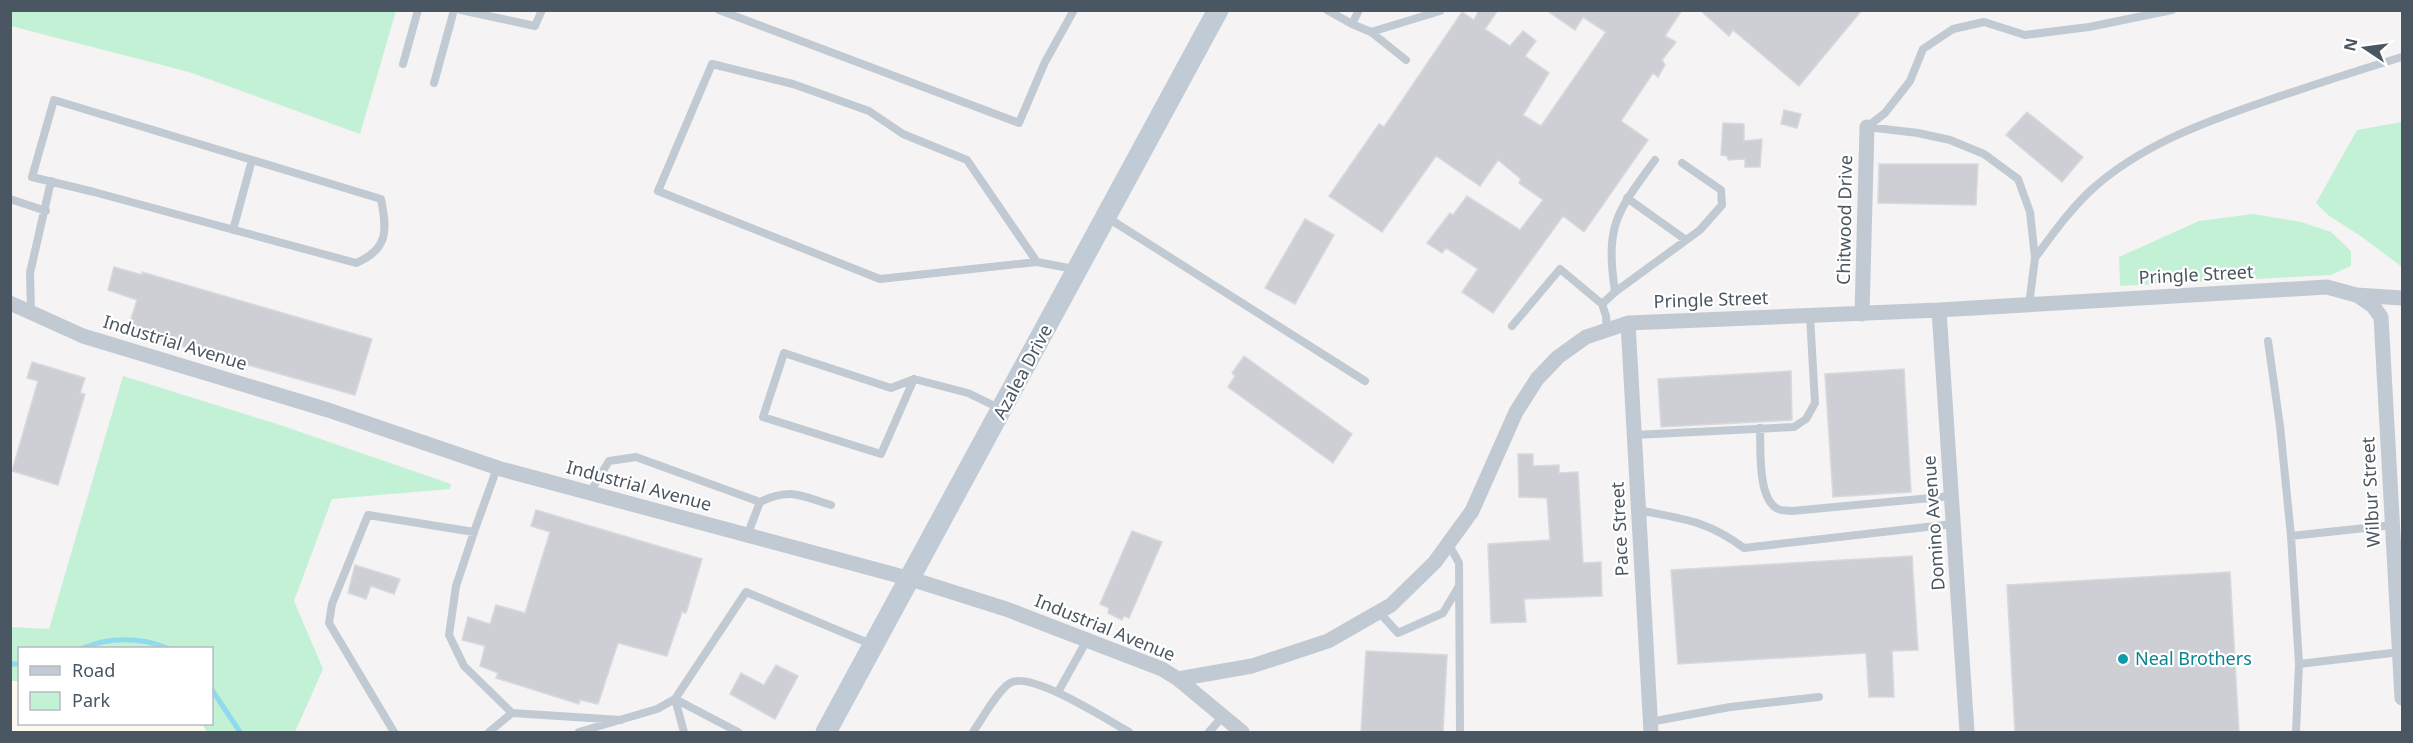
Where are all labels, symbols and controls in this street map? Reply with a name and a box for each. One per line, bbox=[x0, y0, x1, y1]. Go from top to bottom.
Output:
north arrow bbox=[2335, 18, 2395, 78]
text: N bbox=[2338, 36, 2363, 53]
street label: Chitwood Drive bbox=[1831, 155, 1857, 285]
street label: Pringle Street bbox=[2138, 259, 2254, 289]
street label: Pringle Street bbox=[1653, 285, 1769, 313]
street label: Industrial Avenue bbox=[100, 309, 250, 375]
street label: Azalea Drive bbox=[987, 320, 1057, 423]
street label: Wilbur Street bbox=[2355, 436, 2385, 548]
street label: Industrial Avenue bbox=[564, 454, 714, 516]
street label: Domino Avenue bbox=[1916, 455, 1950, 591]
street label: Pace Street bbox=[1605, 481, 1633, 577]
street label: Industrial Avenue bbox=[1032, 588, 1179, 666]
place label: Neal Brothers bbox=[2135, 646, 2252, 670]
legend bbox=[18, 647, 213, 725]
marker: Neal Brothers bbox=[2116, 652, 2130, 666]
text: Road bbox=[72, 658, 115, 682]
text: Park bbox=[72, 688, 110, 712]

